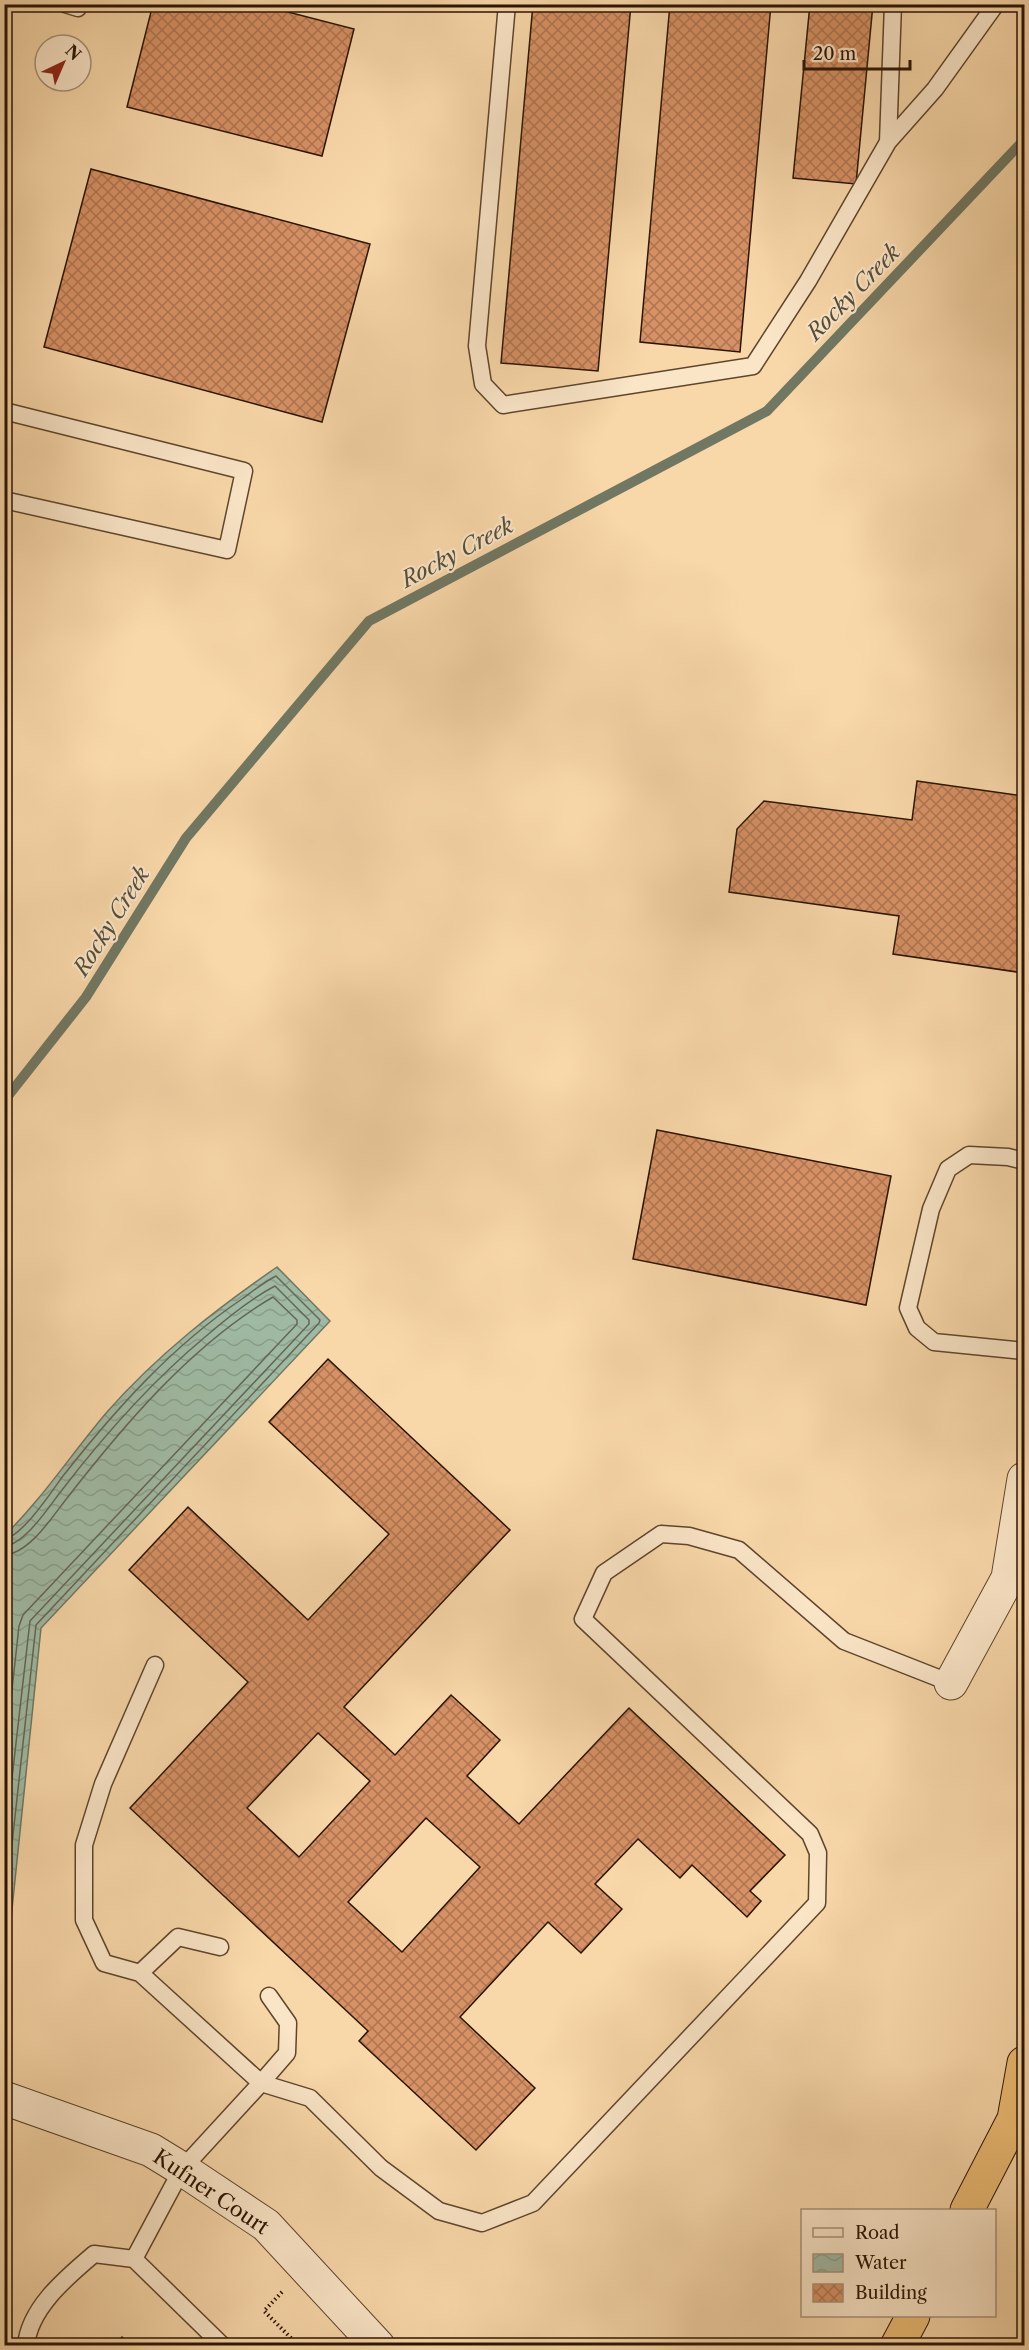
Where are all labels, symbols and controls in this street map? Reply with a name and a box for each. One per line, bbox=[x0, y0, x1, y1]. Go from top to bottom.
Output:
north arrow bbox=[33, 33, 93, 93]
scale bar bbox=[804, 33, 910, 71]
text: N bbox=[61, 40, 85, 64]
text: 20 m bbox=[813, 43, 857, 65]
water label: Rocky Creek bbox=[799, 238, 906, 347]
water label: Rocky Creek bbox=[395, 511, 518, 594]
water label: Rocky Creek bbox=[66, 861, 156, 982]
street label: Kufner Court bbox=[149, 2144, 274, 2240]
legend bbox=[801, 2209, 996, 2317]
text: Road bbox=[855, 2222, 900, 2244]
text: Water bbox=[854, 2252, 907, 2274]
text: Building bbox=[855, 2282, 927, 2304]

